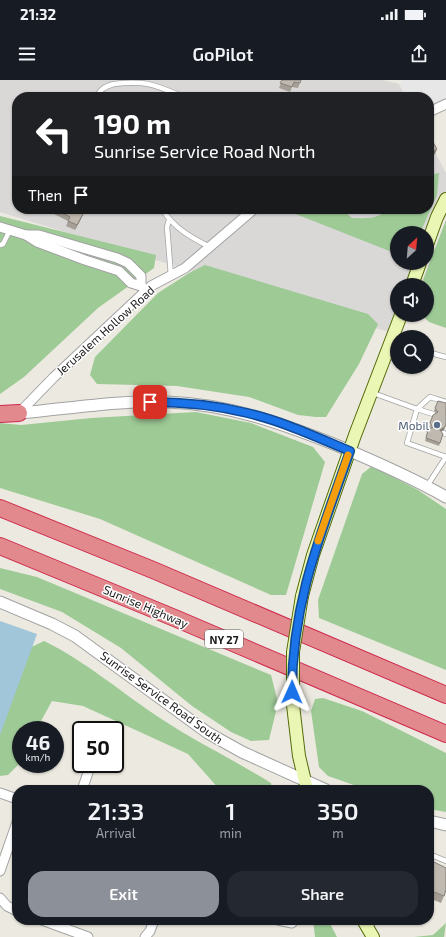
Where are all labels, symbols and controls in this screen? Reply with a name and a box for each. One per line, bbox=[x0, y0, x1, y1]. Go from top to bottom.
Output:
text: 21:32 bbox=[20, 5, 56, 23]
icon: menu bbox=[16, 43, 38, 65]
text: GoPilot bbox=[193, 43, 253, 65]
icon: share bbox=[408, 43, 430, 65]
text: 190 m bbox=[94, 106, 171, 140]
icon: left bbox=[28, 108, 80, 160]
text: Sunrise Service Road North bbox=[94, 140, 316, 162]
icon: arrive bbox=[70, 184, 92, 206]
text: Then bbox=[28, 186, 62, 204]
north arrow bbox=[390, 226, 434, 270]
map controls bbox=[390, 226, 434, 374]
button: sound bbox=[390, 278, 434, 322]
street label: Jerusalem Hollow Road bbox=[53, 282, 157, 378]
button: search bbox=[390, 330, 434, 374]
pin bbox=[133, 385, 167, 419]
icon: arrive bbox=[139, 391, 161, 413]
place label: Mobil bbox=[398, 418, 429, 432]
marker: Mobil bbox=[432, 420, 442, 430]
street label: Sunrise Highway bbox=[101, 582, 191, 630]
road number: NY 27 bbox=[205, 630, 243, 648]
street label: Sunrise Service Road South bbox=[98, 648, 226, 746]
position arrow bbox=[271, 671, 313, 713]
speed limit sign: 50 bbox=[72, 721, 124, 773]
text: 46 bbox=[26, 730, 50, 754]
text: km/h bbox=[26, 751, 50, 763]
text: 21:33 bbox=[87, 796, 144, 825]
text: 1 bbox=[226, 796, 236, 825]
text: 350 bbox=[317, 796, 359, 825]
text: Arrival bbox=[96, 825, 136, 841]
text: min bbox=[220, 825, 242, 841]
text: m bbox=[332, 825, 344, 841]
button: Exit bbox=[28, 871, 219, 917]
button: Share bbox=[227, 871, 418, 917]

